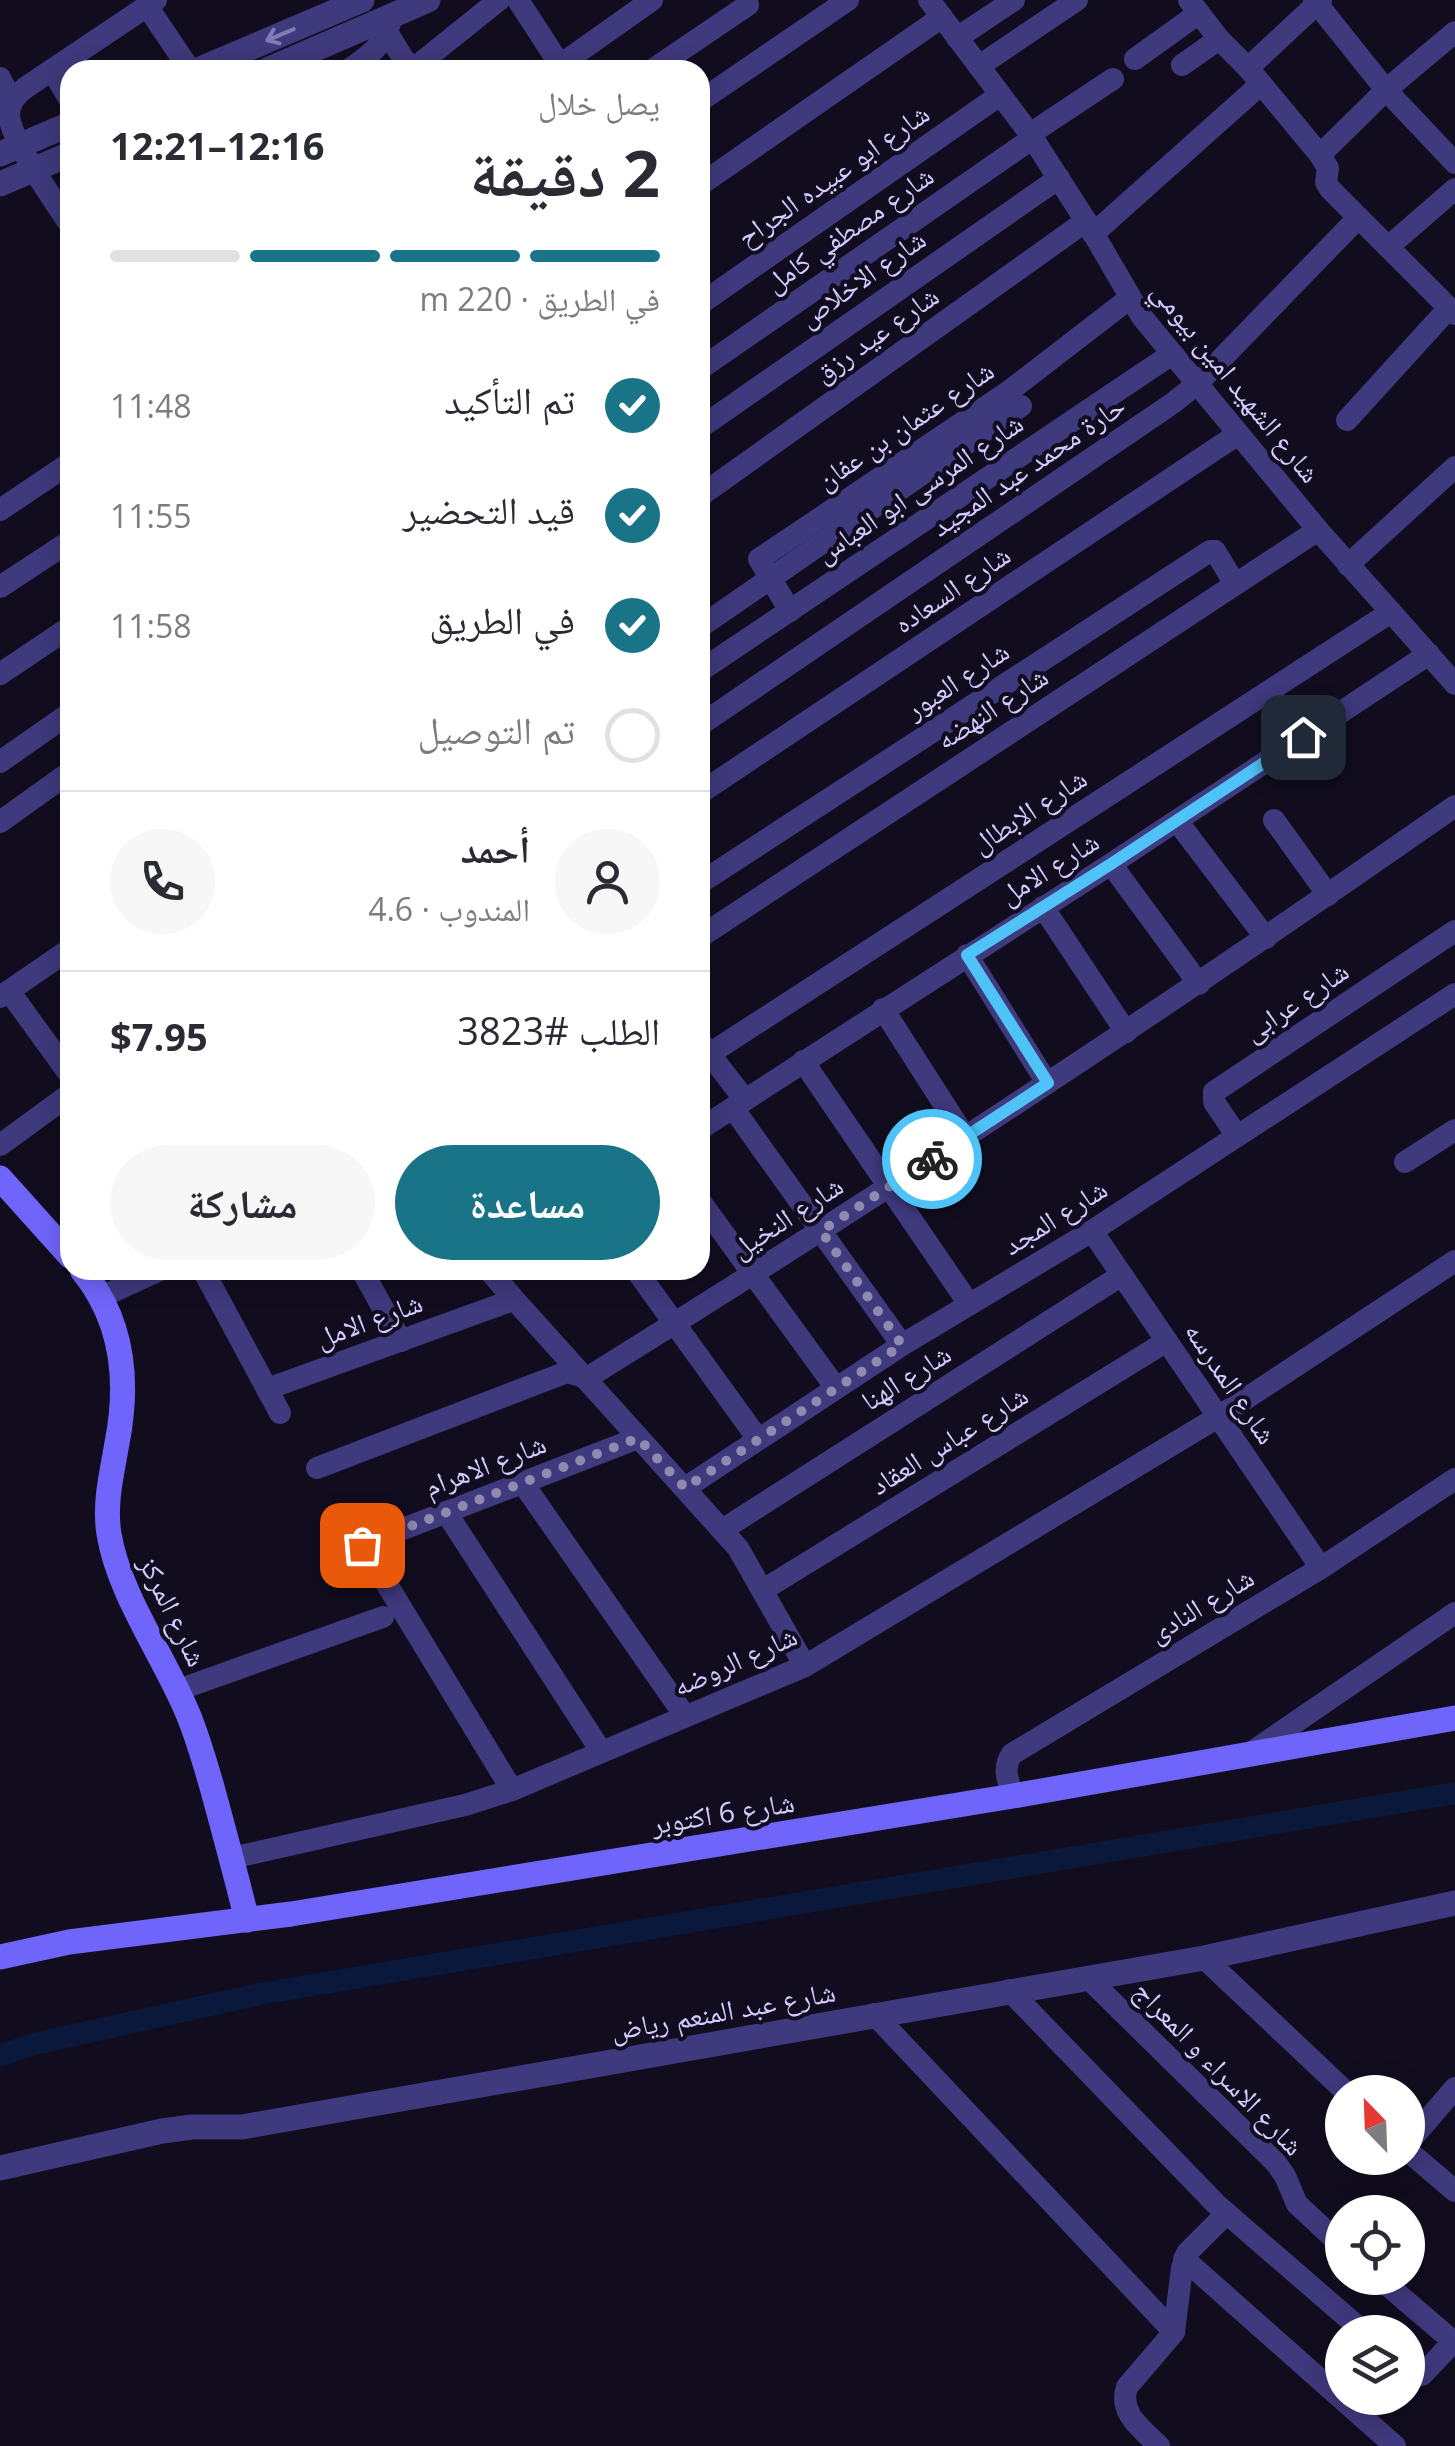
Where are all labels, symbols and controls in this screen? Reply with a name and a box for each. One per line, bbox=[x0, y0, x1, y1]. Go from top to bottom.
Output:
one-way arrow bbox=[265, 27, 296, 45]
text: يصل خلال bbox=[538, 81, 660, 124]
street label: شارع ابو عبيده الجراح bbox=[729, 94, 936, 255]
text: 12:16–12:21 bbox=[110, 119, 325, 171]
text: 2 دقيقة bbox=[469, 128, 660, 216]
street label: شارع مصطفي كامل bbox=[756, 156, 943, 305]
street label: شارع الاخلاص bbox=[790, 219, 933, 335]
street label: شارع الشهيد امين بيومي bbox=[1140, 273, 1330, 493]
street label: شارع عيد رزق bbox=[805, 276, 946, 390]
text: في الطريق · 220 m bbox=[419, 277, 660, 320]
street label: شارع عثمان بن عفان bbox=[808, 351, 1001, 498]
text: تم التأكيد bbox=[444, 373, 575, 425]
icon: check bbox=[605, 378, 660, 433]
text: 11:48 bbox=[110, 384, 192, 427]
street label: حارة محمد عبد المجيد bbox=[923, 386, 1132, 544]
street label: شارع المرسى ابو العباس bbox=[807, 403, 1030, 571]
text: قيد التحضير bbox=[403, 483, 575, 535]
icon: check bbox=[605, 488, 660, 543]
text: 11:55 bbox=[110, 494, 192, 537]
street label: شارع السعاده bbox=[886, 535, 1017, 641]
text: في الطريق bbox=[429, 593, 575, 645]
icon: check bbox=[605, 598, 660, 653]
text: 11:58 bbox=[110, 604, 192, 647]
street label: شارع العبور bbox=[896, 631, 1016, 727]
street label: شارع النهضه bbox=[928, 657, 1055, 758]
pin bbox=[1261, 695, 1346, 780]
text: تم التوصيل bbox=[417, 703, 575, 755]
icon: home bbox=[1276, 710, 1331, 765]
street label: شارع الابطال bbox=[963, 759, 1094, 862]
text: أحمد bbox=[460, 822, 530, 874]
street label: شارع الامل bbox=[991, 822, 1106, 913]
button: phone bbox=[110, 829, 215, 934]
button: person bbox=[555, 829, 660, 934]
text: المندوب · 4.6 bbox=[368, 887, 530, 930]
street label: شارع عرابى bbox=[1235, 951, 1356, 1049]
text: الطلب #3823 bbox=[457, 1004, 660, 1056]
text: $7.95 bbox=[110, 1010, 208, 1062]
courier bbox=[882, 1109, 982, 1209]
icon: bike bbox=[905, 1132, 960, 1187]
button: مشاركة bbox=[110, 1145, 375, 1260]
button: مساعدة bbox=[395, 1145, 660, 1260]
street label: شارع النخيل bbox=[723, 1166, 850, 1267]
street label: شارع المجد bbox=[995, 1169, 1114, 1263]
street label: شارع الامل bbox=[310, 1282, 427, 1356]
street label: شارع المدرسه bbox=[1177, 1314, 1287, 1451]
street label: شارع الهنا bbox=[853, 1334, 958, 1419]
street label: شارع عباس العقاد bbox=[862, 1376, 1035, 1503]
street label: شارع الاهرام bbox=[418, 1423, 551, 1506]
pin bbox=[320, 1503, 405, 1588]
icon: bag bbox=[335, 1518, 390, 1573]
street label: شارع المركز bbox=[130, 1548, 217, 1672]
street label: شارع النادى bbox=[1140, 1558, 1261, 1651]
street label: شارع الروضه bbox=[666, 1616, 803, 1704]
street label: شارع 6 اكتوبر bbox=[648, 1782, 797, 1842]
street label: شارع عبد المنعم رياض bbox=[607, 1972, 838, 2049]
street label: شارع الاسراء و المعراج bbox=[1126, 1972, 1313, 2163]
north arrow bbox=[1325, 2075, 1425, 2175]
map controls bbox=[1325, 2075, 1425, 2415]
button: locate bbox=[1325, 2195, 1425, 2295]
button: layers bbox=[1325, 2315, 1425, 2415]

